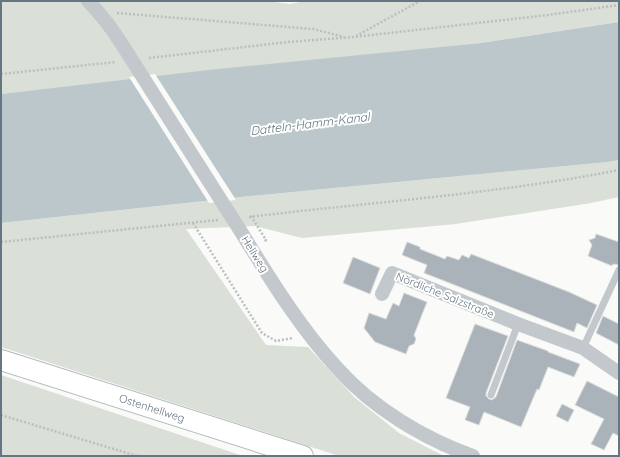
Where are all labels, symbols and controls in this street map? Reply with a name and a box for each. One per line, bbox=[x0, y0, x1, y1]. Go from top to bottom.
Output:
water label: Datteln-Hamm-Kanal bbox=[249, 109, 372, 138]
street label: Hellweg bbox=[238, 233, 272, 275]
street label: Nördliche Salzstraße bbox=[394, 269, 496, 321]
street label: Ostenhellweg bbox=[117, 391, 187, 425]

